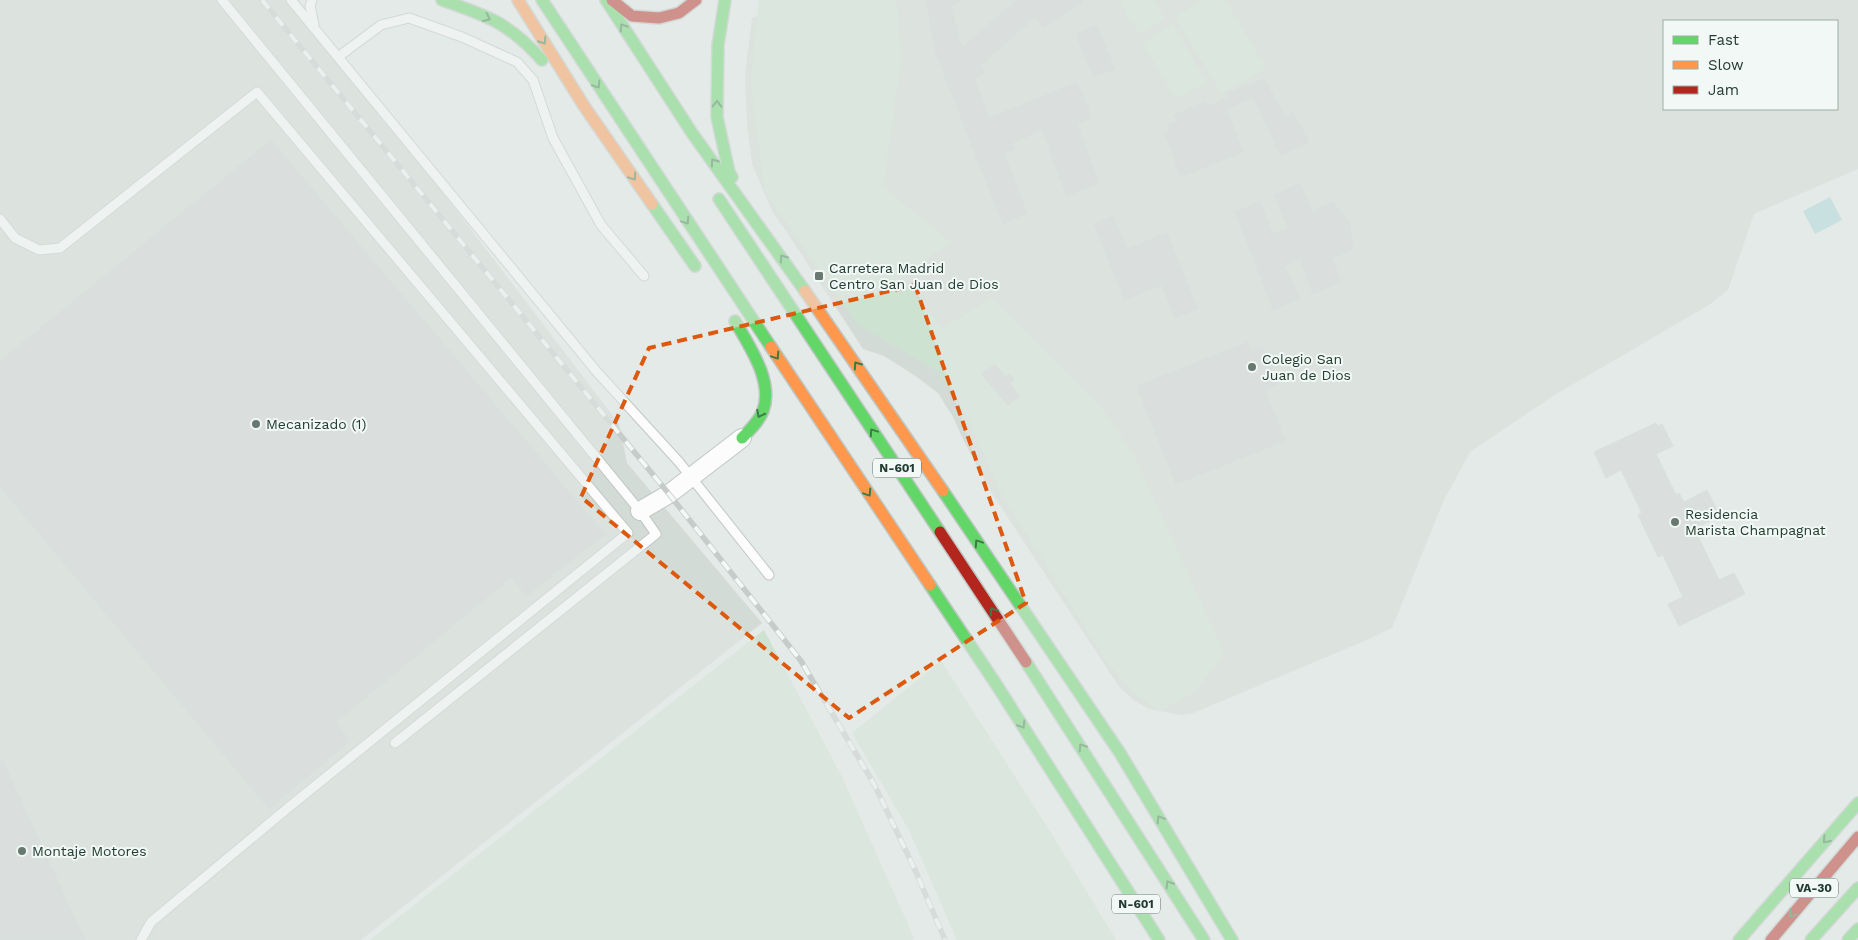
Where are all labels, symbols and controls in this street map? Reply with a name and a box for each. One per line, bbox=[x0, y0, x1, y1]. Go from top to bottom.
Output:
one-way arrow bbox=[482, 11, 491, 21]
legend bbox=[1663, 20, 1838, 110]
one-way arrow bbox=[620, 23, 630, 32]
text: Fast bbox=[1708, 31, 1740, 49]
one-way arrow bbox=[537, 36, 547, 45]
text: Slow bbox=[1708, 56, 1744, 74]
one-way arrow bbox=[591, 79, 601, 88]
text: Jam bbox=[1708, 81, 1739, 99]
one-way arrow bbox=[712, 100, 722, 108]
one-way arrow bbox=[711, 158, 720, 168]
one-way arrow bbox=[626, 172, 636, 181]
one-way arrow bbox=[680, 215, 689, 224]
one-way arrow bbox=[780, 254, 789, 264]
place label: Carretera Madrid Centro San Juan de Dios bbox=[829, 260, 999, 292]
marker: Carretera Madrid Centro San Juan de Dios bbox=[813, 270, 825, 282]
one-way arrow bbox=[770, 350, 779, 360]
place label: Colegio San Juan de Dios bbox=[1262, 351, 1351, 383]
one-way arrow bbox=[854, 361, 863, 371]
marker: Colegio San Juan de Dios bbox=[1246, 361, 1258, 373]
one-way arrow bbox=[756, 409, 766, 418]
place label: Mecanizado (1) bbox=[266, 416, 366, 432]
marker: Mecanizado (1) bbox=[250, 418, 262, 430]
one-way arrow bbox=[870, 428, 879, 438]
road number: N-601 bbox=[873, 458, 921, 478]
one-way arrow bbox=[862, 487, 871, 496]
place label: Residencia Marista Champagnat bbox=[1685, 506, 1826, 538]
marker: Residencia Marista Champagnat bbox=[1669, 516, 1681, 528]
one-way arrow bbox=[975, 539, 984, 549]
one-way arrow bbox=[989, 607, 999, 616]
one-way arrow bbox=[1016, 720, 1025, 729]
one-way arrow bbox=[1078, 743, 1088, 752]
one-way arrow bbox=[1156, 815, 1166, 824]
one-way arrow bbox=[1822, 834, 1831, 843]
place label: Montaje Motores bbox=[32, 843, 147, 859]
marker: Montaje Motores bbox=[16, 845, 28, 857]
road number: VA-30 bbox=[1790, 878, 1838, 898]
one-way arrow bbox=[1166, 880, 1175, 890]
road number: N-601 bbox=[1112, 894, 1160, 914]
one-way arrow bbox=[1790, 908, 1798, 917]

